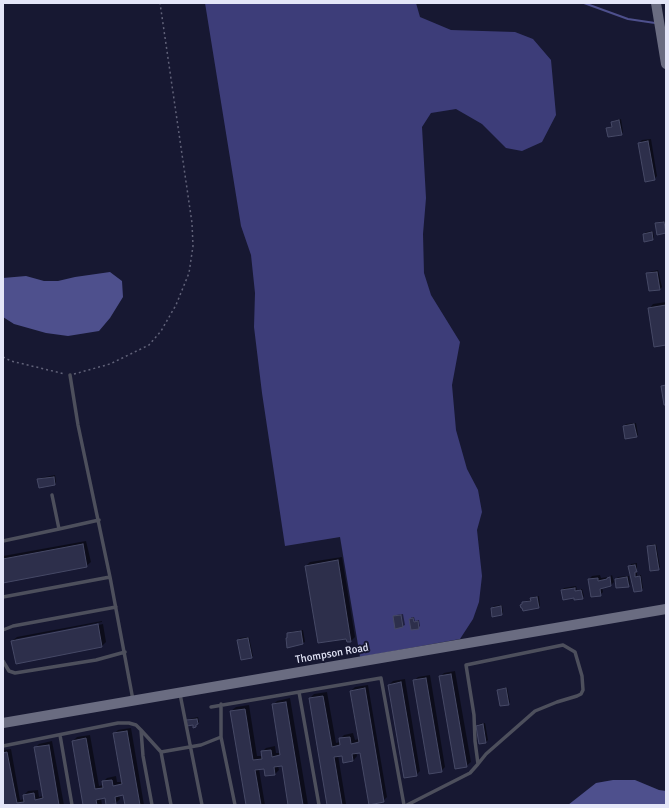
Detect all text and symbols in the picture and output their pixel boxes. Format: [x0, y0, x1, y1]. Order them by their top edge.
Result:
street label: Thompson Road [294, 641, 370, 667]

